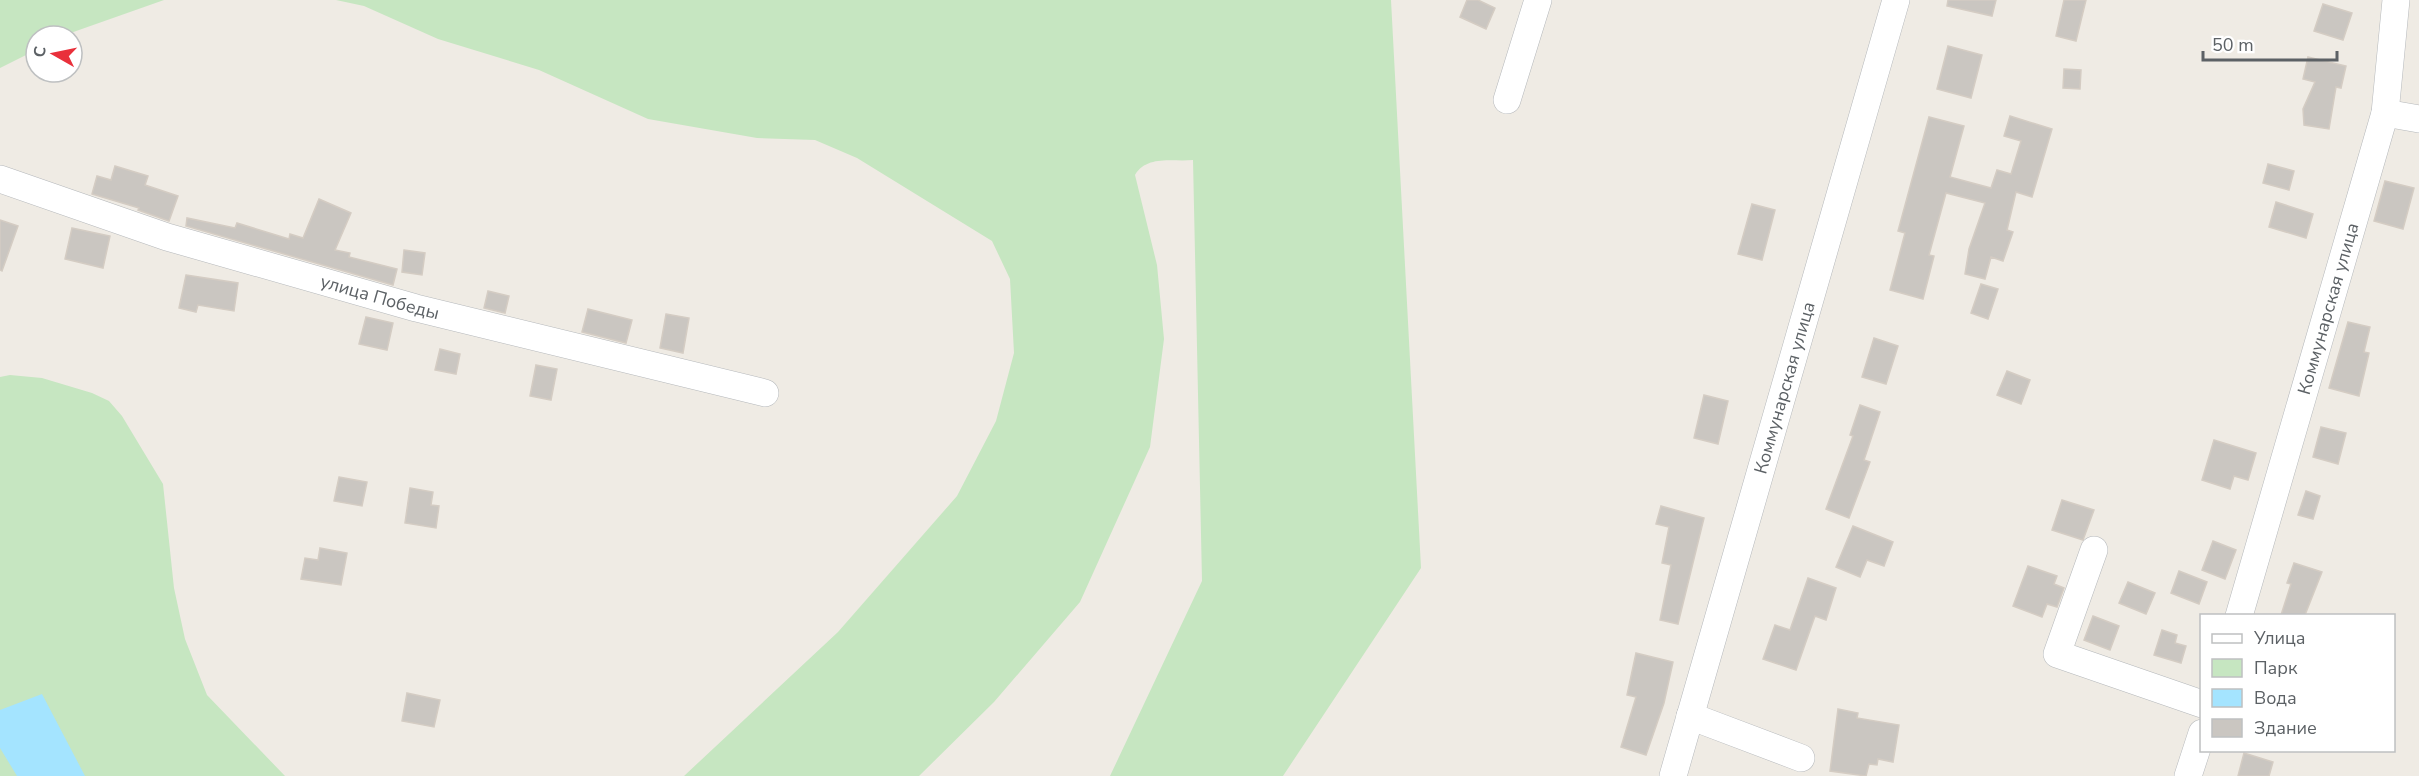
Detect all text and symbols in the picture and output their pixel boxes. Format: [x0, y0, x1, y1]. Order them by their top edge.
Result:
north arrow [24, 24, 84, 84]
scale bar [2203, 24, 2336, 62]
text: 50 m [2212, 33, 2254, 57]
text: С [28, 45, 52, 59]
street label: Коммунарская улица [2292, 220, 2365, 398]
street label: улица Победы [318, 269, 442, 325]
street label: Коммунарская улица [1748, 299, 1821, 477]
legend [2200, 614, 2395, 752]
text: Улица [2253, 626, 2305, 650]
text: Парк [2254, 656, 2298, 680]
text: Вода [2254, 686, 2297, 710]
text: Здание [2254, 716, 2317, 740]

